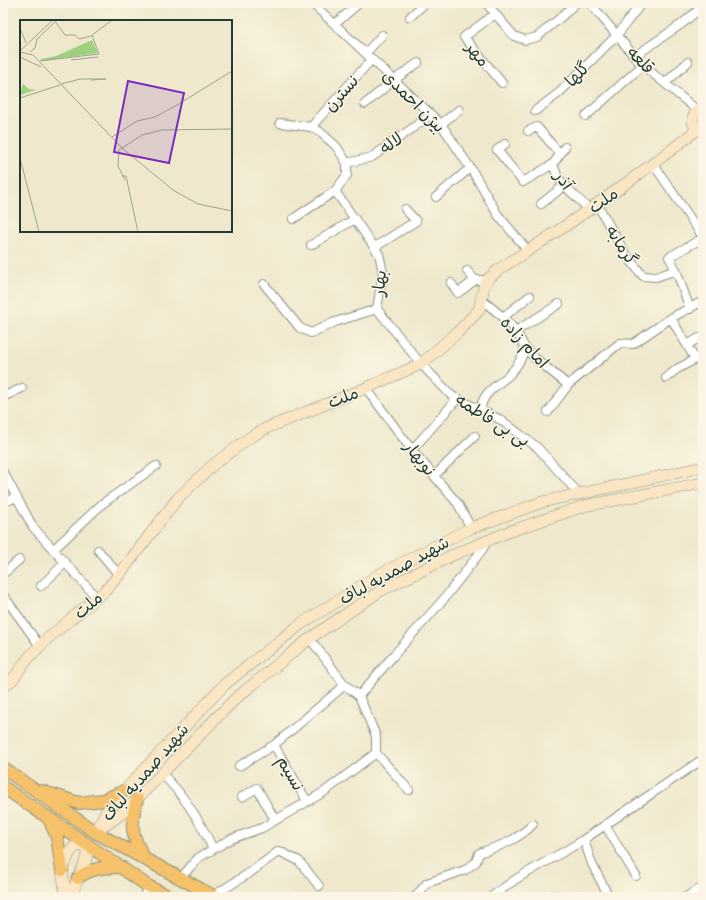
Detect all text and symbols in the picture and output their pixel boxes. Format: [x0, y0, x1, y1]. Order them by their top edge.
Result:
inset map [20, 20, 232, 232]
street label: مهر [460, 36, 494, 71]
street label: قلعه [622, 42, 659, 79]
street label: گلها [560, 57, 594, 91]
street label: بیژن احمدی [378, 65, 450, 137]
street label: نسترن [319, 71, 363, 116]
street label: لاله [375, 128, 407, 159]
street label: آذر [548, 165, 578, 195]
street label: ملت [584, 183, 622, 218]
street label: گرمابه [601, 222, 642, 269]
street label: بهار [368, 269, 391, 299]
street label: امام زاده [494, 312, 553, 374]
street label: ملت [325, 382, 362, 413]
street label: بی بی فاطمه [452, 389, 534, 452]
street label: نوبهار [398, 436, 440, 480]
street label: شهید صمدیه لباف [336, 532, 453, 609]
street label: ملت [70, 587, 107, 624]
street label: شهید صمدیه لباف [97, 719, 194, 825]
street label: نسیم [270, 752, 309, 796]

